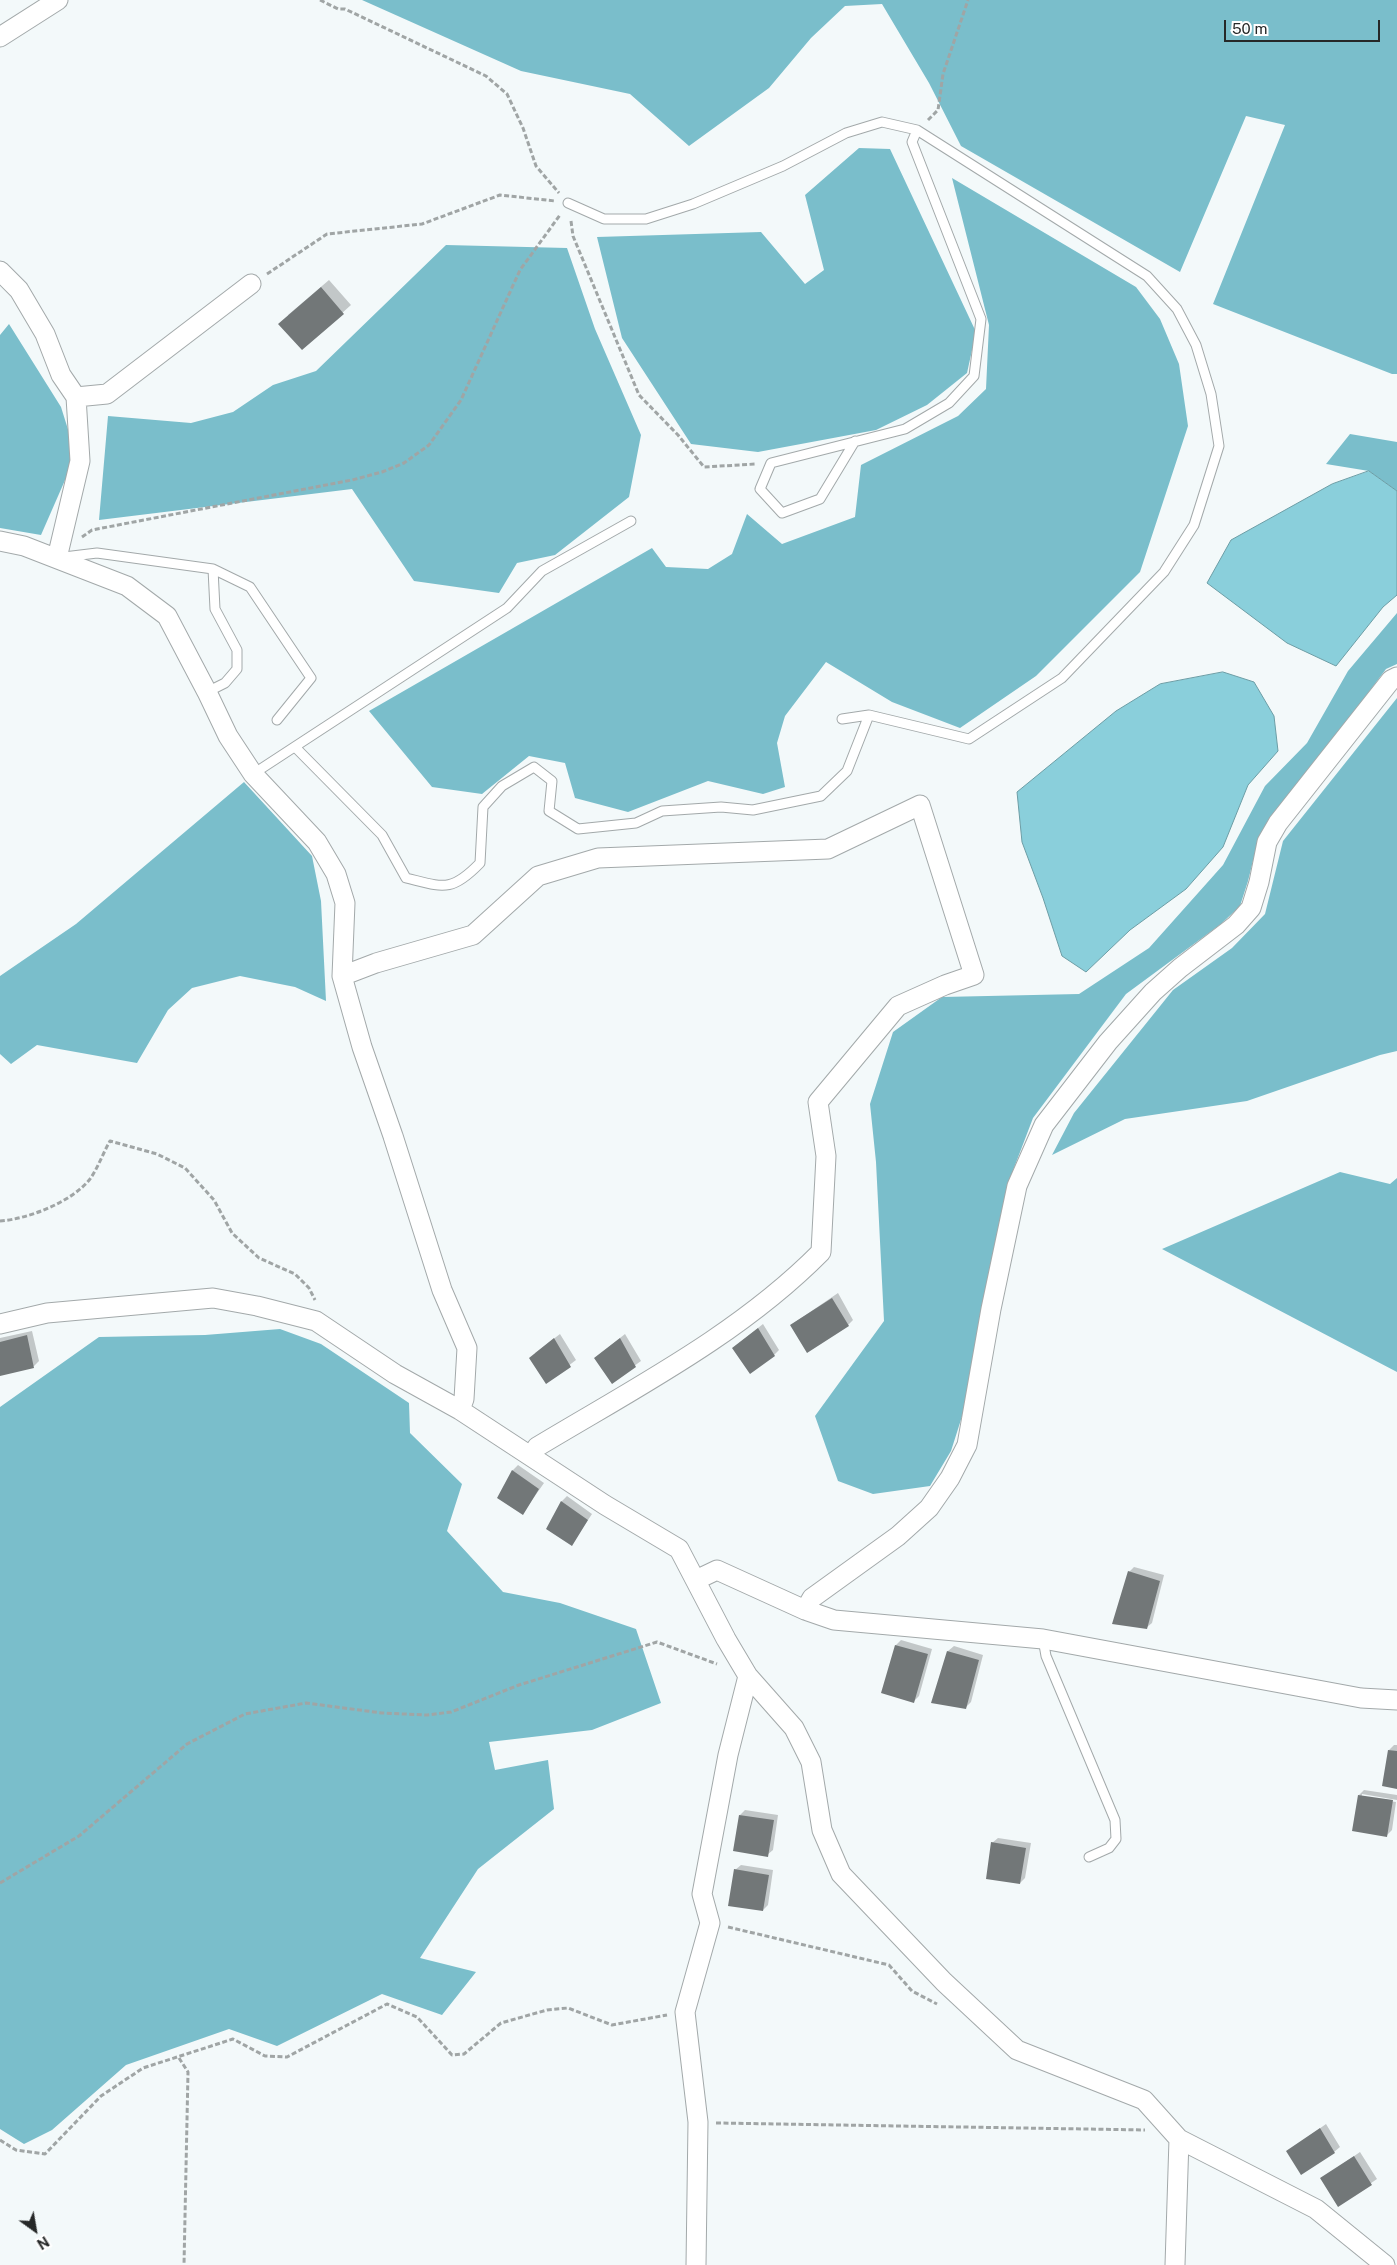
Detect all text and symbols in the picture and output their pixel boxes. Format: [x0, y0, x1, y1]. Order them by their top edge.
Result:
scale bar [1227, 10, 1383, 42]
text: 50 m [1232, 20, 1267, 37]
north arrow [10, 2205, 60, 2255]
text: N [34, 2233, 52, 2252]

